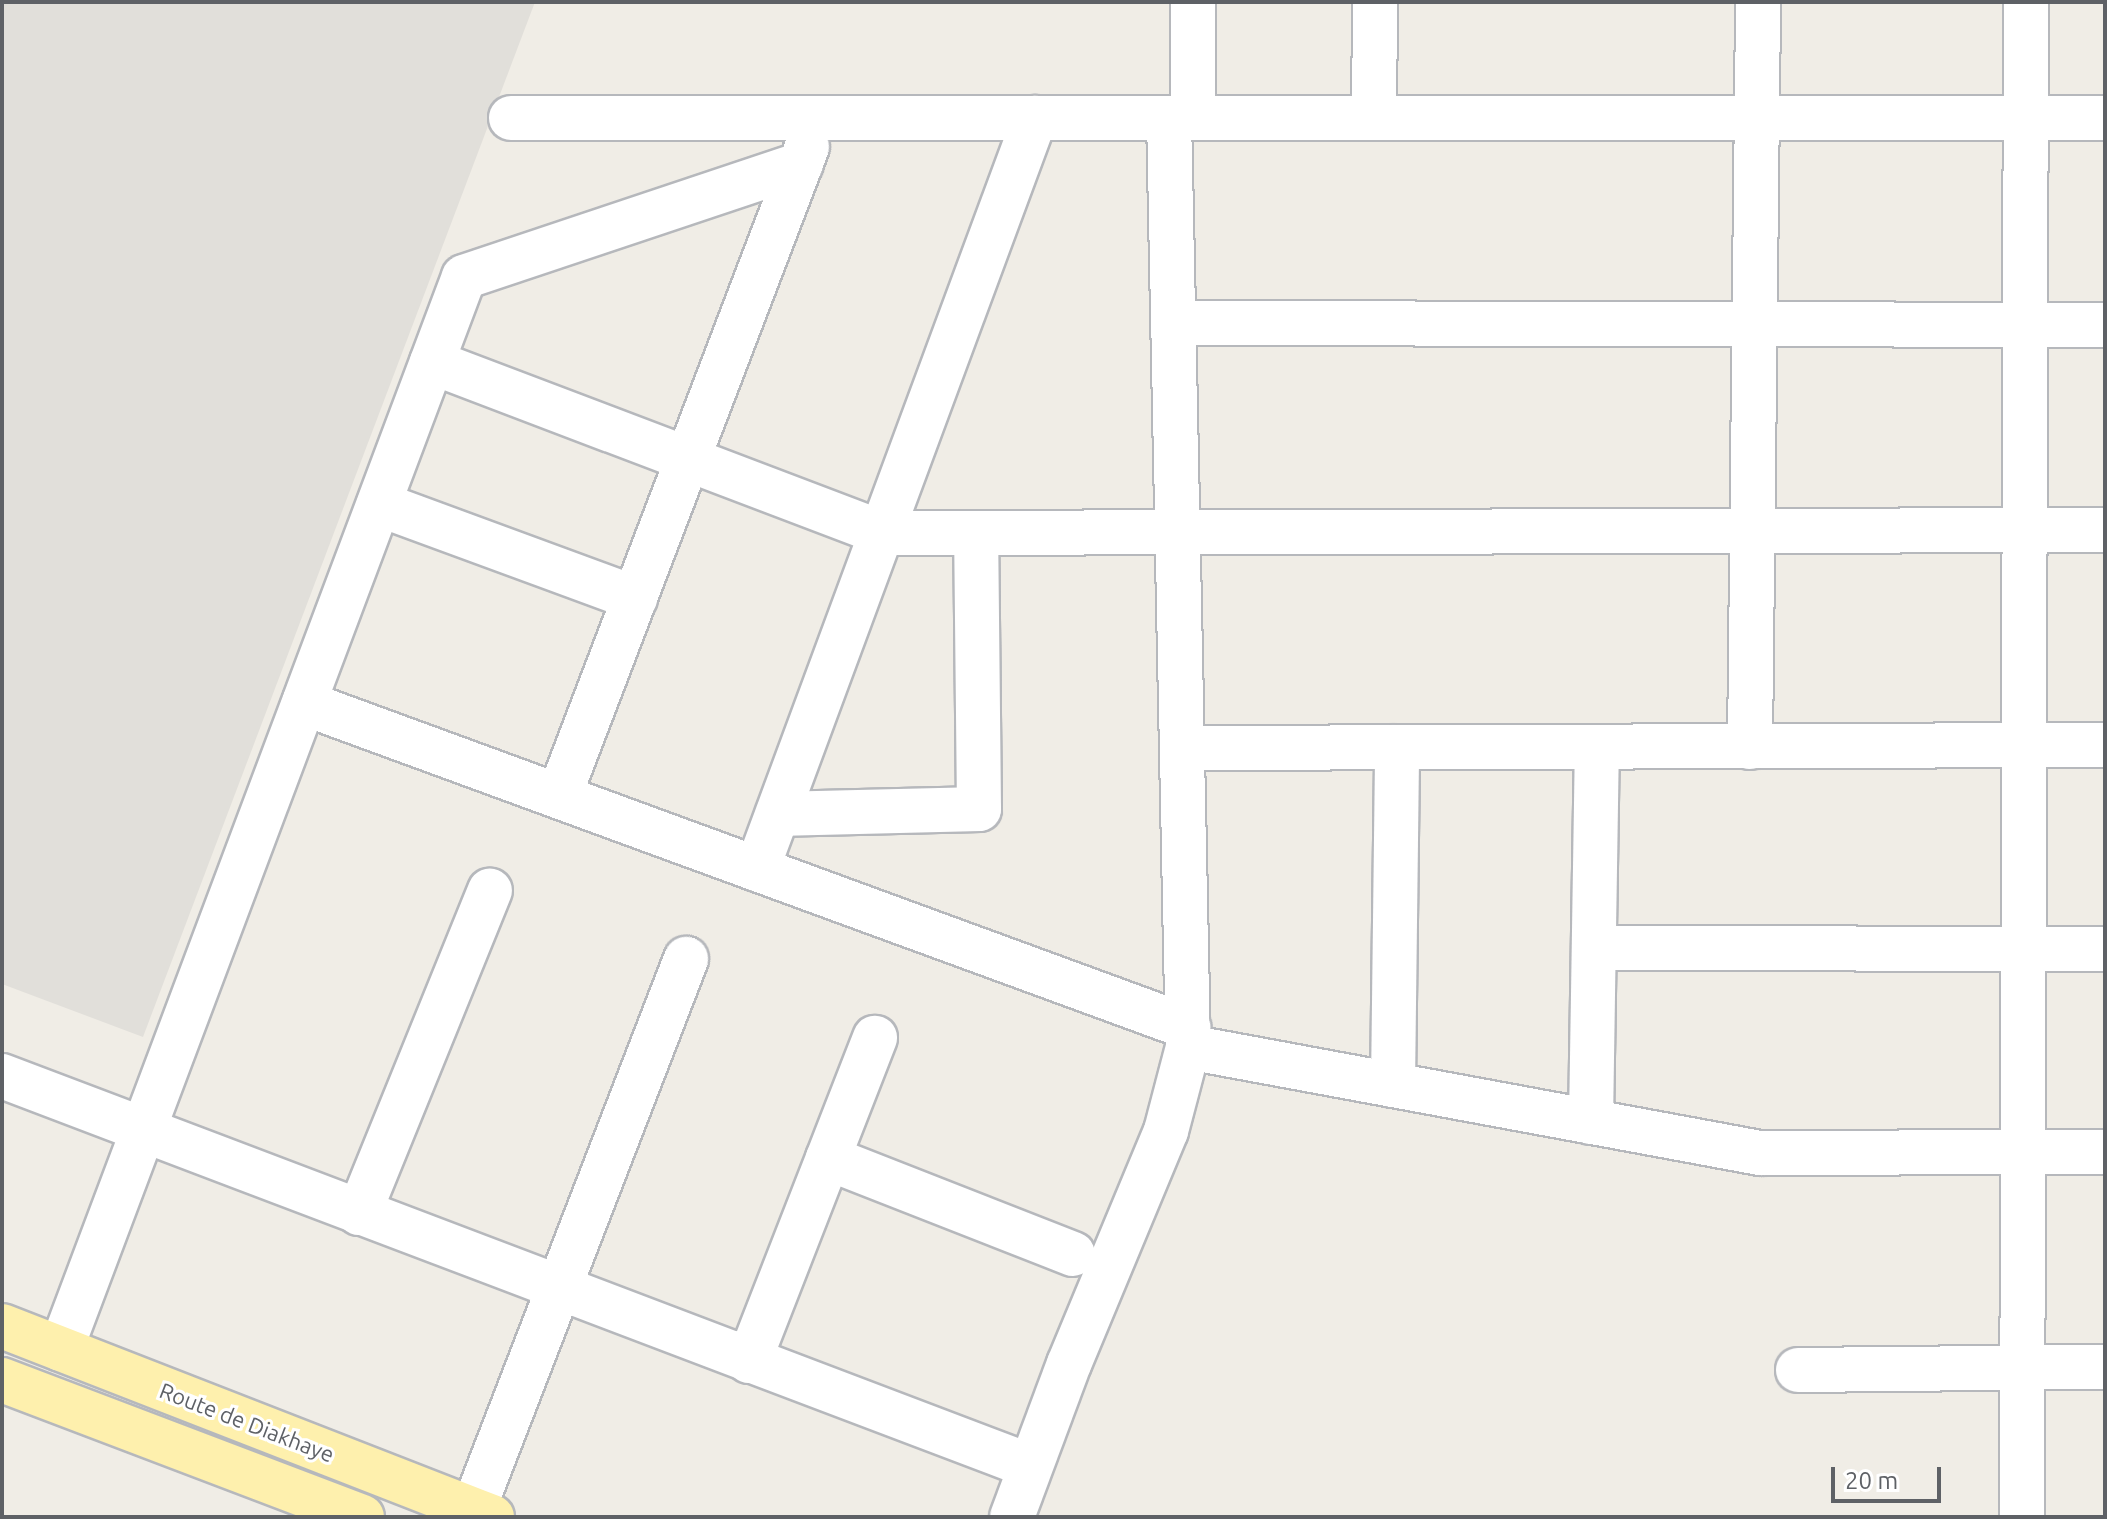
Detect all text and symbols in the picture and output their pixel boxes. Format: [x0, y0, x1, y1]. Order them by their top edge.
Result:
street label: Route de Diakhaye [156, 1377, 338, 1467]
scale bar [1835, 1451, 1945, 1501]
text: 20 m [1845, 1467, 1898, 1494]

